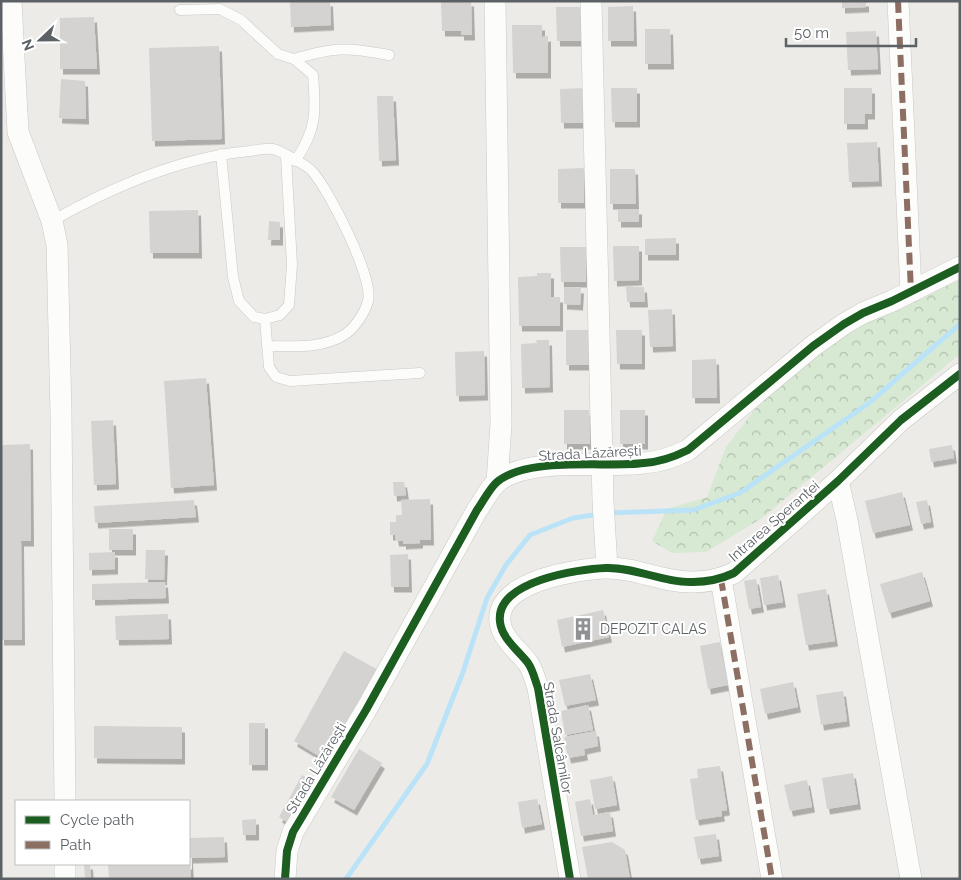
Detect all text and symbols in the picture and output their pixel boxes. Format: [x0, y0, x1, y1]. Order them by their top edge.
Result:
north arrow [15, 15, 65, 65]
scale bar [786, 15, 916, 47]
text: 50 m [794, 24, 829, 42]
text: N [19, 37, 37, 53]
street label: Strada Lăzărești [538, 442, 642, 464]
street label: Intrarea Speranței [725, 477, 823, 565]
building icon: DEPOZIT CALAS [570, 616, 596, 642]
place label: DEPOZIT CALAS [600, 621, 707, 637]
street label: Strada Salcâmilor [540, 681, 576, 795]
street label: Strada Lăzărești [283, 720, 349, 816]
legend [15, 800, 190, 865]
text: Cycle path [60, 811, 134, 829]
text: Path [60, 836, 91, 854]

